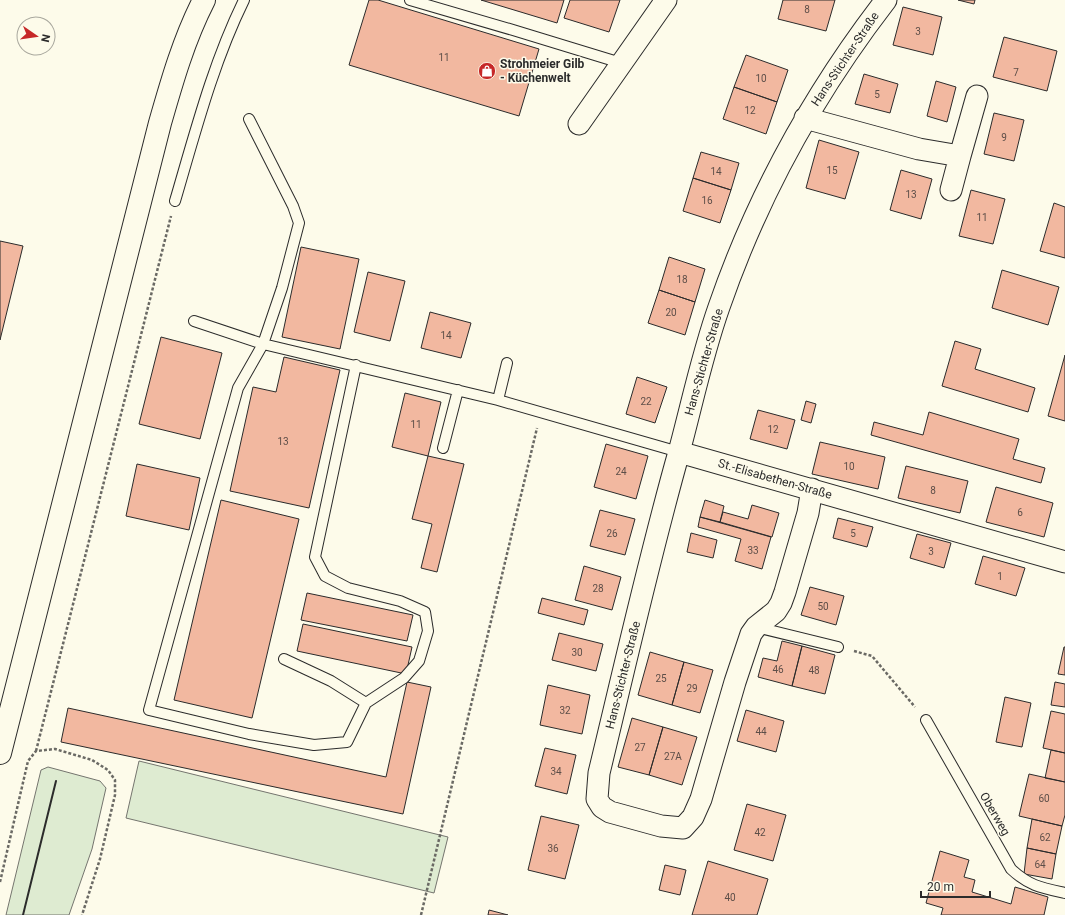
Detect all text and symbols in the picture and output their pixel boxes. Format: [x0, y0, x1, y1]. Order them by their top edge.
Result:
house number: 8 [804, 4, 810, 15]
street label: Hans-Stichter-Straße [808, 9, 882, 109]
north arrow [16, 16, 56, 56]
house number: 3 [915, 26, 921, 37]
text: N [38, 33, 52, 44]
house number: 11 [438, 52, 450, 63]
place label: Strohmeier Gilb - Küchenwelt [500, 57, 585, 85]
shop icon: Strohmeier Gilb - Küchenwelt [477, 61, 497, 81]
house number: 7 [1013, 67, 1019, 78]
house number: 10 [755, 73, 767, 84]
house number: 5 [874, 89, 880, 100]
house number: 12 [744, 105, 756, 116]
house number: 9 [1001, 132, 1007, 143]
house number: 15 [826, 165, 838, 176]
house number: 14 [710, 166, 722, 177]
house number: 13 [905, 189, 917, 200]
house number: 16 [701, 195, 713, 206]
house number: 11 [976, 212, 988, 223]
house number: 18 [676, 274, 688, 285]
house number: 20 [665, 307, 677, 318]
street label: Hans-Stichter-Straße [682, 307, 726, 417]
house number: 14 [440, 330, 452, 341]
house number: 22 [640, 396, 652, 407]
house number: 11 [410, 419, 422, 430]
house number: 12 [767, 424, 779, 435]
house number: 13 [277, 436, 289, 447]
street label: St.-Elisabethen-Straße [716, 456, 834, 502]
house number: 10 [843, 461, 855, 472]
house number: 24 [615, 466, 627, 477]
house number: 8 [930, 485, 936, 496]
house number: 6 [1017, 507, 1023, 518]
house number: 26 [606, 528, 618, 539]
house number: 5 [850, 528, 856, 539]
house number: 33 [747, 545, 759, 556]
house number: 3 [928, 546, 934, 557]
house number: 1 [997, 571, 1003, 582]
house number: 28 [592, 583, 604, 594]
house number: 50 [817, 601, 829, 612]
street label: Hans-Stichter-Straße [603, 620, 643, 730]
house number: 30 [571, 647, 583, 658]
house number: 46 [772, 664, 784, 675]
house number: 48 [808, 665, 820, 676]
house number: 25 [655, 673, 667, 684]
house number: 29 [686, 683, 698, 694]
house number: 32 [559, 705, 571, 716]
house number: 44 [755, 726, 767, 737]
house number: 27 [634, 742, 646, 753]
house number: 27A [664, 751, 682, 762]
house number: 34 [550, 766, 562, 777]
street label: Oberweg [977, 790, 1013, 838]
house number: 60 [1038, 793, 1050, 804]
house number: 42 [754, 827, 766, 838]
house number: 62 [1039, 832, 1051, 843]
house number: 36 [547, 843, 559, 854]
house number: 64 [1034, 859, 1046, 870]
scale bar [921, 873, 990, 899]
text: 20 m [927, 880, 954, 894]
house number: 40 [724, 892, 736, 903]

